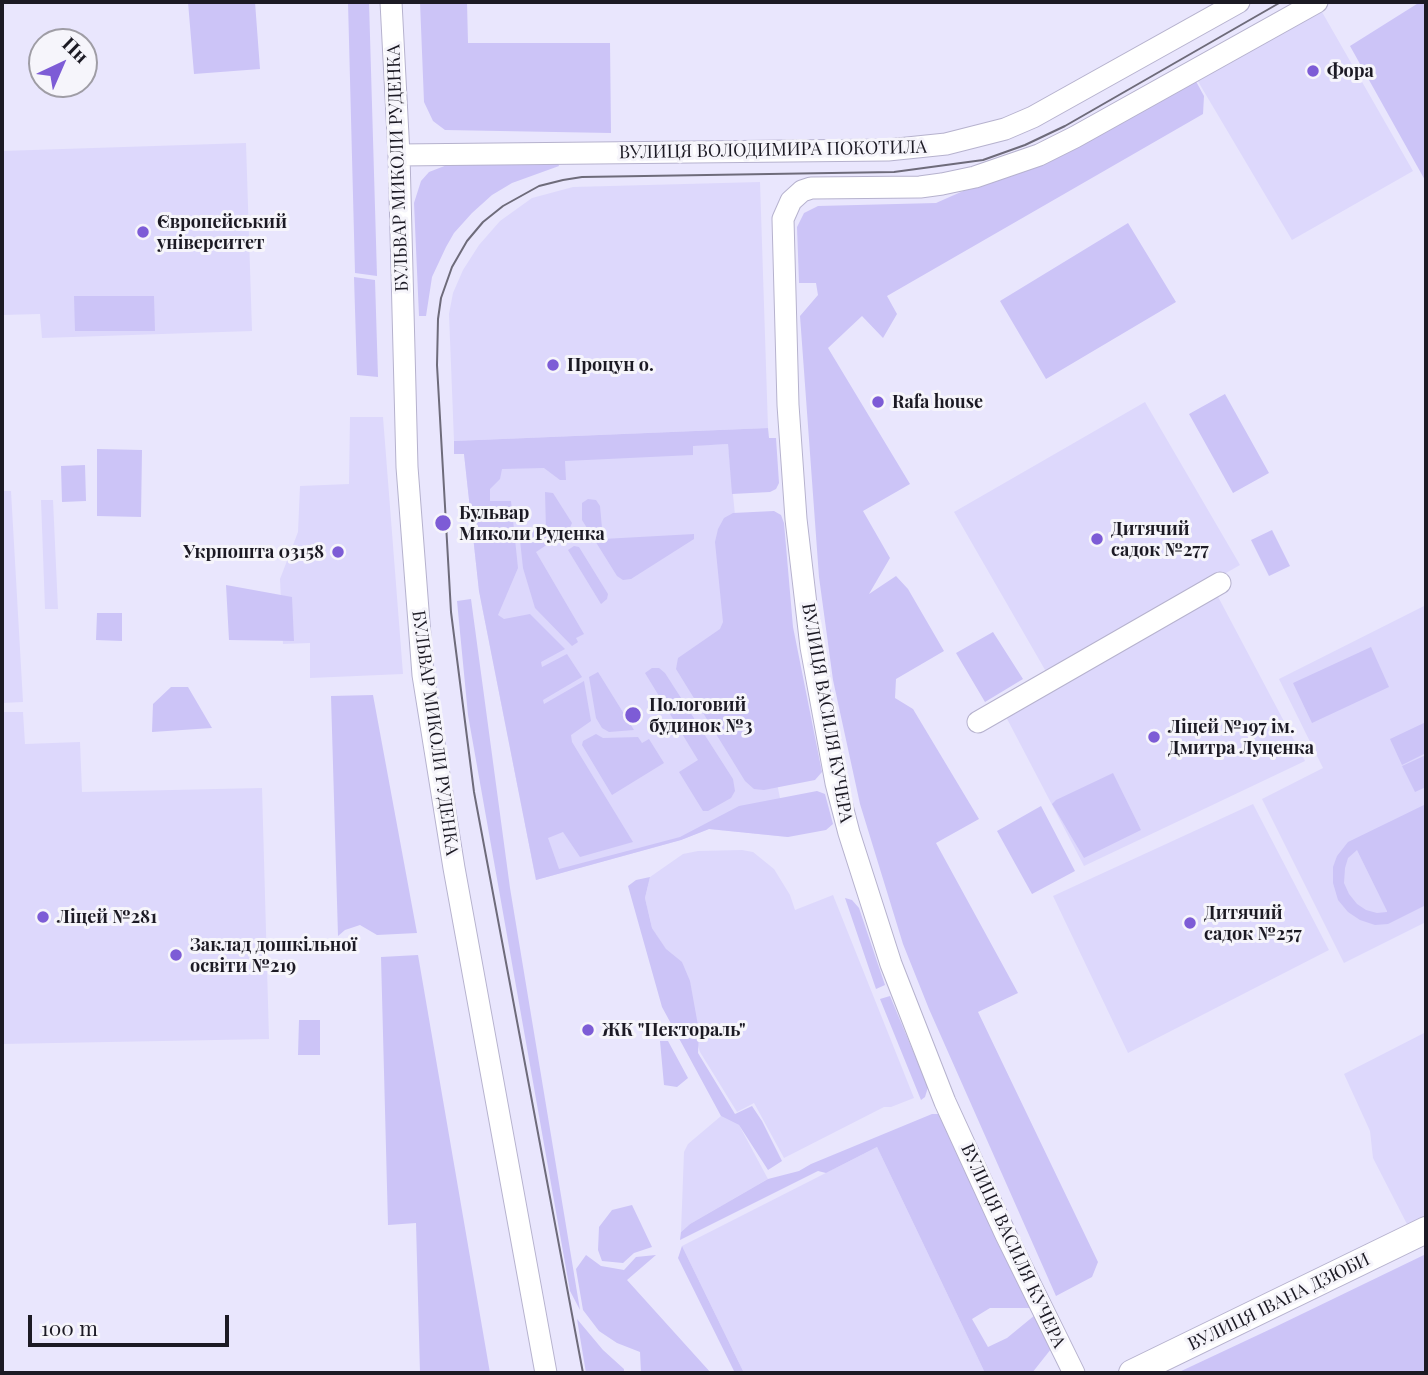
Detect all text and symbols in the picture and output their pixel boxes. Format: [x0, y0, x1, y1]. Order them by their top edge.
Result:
north arrow [28, 28, 98, 98]
text: Пн [57, 30, 95, 68]
street label: БУЛЬВАР МИКОЛИ РУДЕНКА [383, 44, 413, 292]
place label: Фора [1327, 60, 1374, 82]
marker: Фора [1305, 63, 1321, 79]
street label: ВУЛИЦЯ ВОЛОДИМИРА ПОКОТИЛА [619, 137, 927, 163]
place label: Європейський університет [157, 211, 287, 254]
marker: Європейський університет [135, 224, 151, 240]
place label: Процун о. [567, 354, 654, 376]
marker: Процун о. [545, 357, 561, 373]
place label: Rafa house [892, 391, 983, 413]
marker: Rafa house [870, 394, 886, 410]
place label: Бульвар Миколи Руденка [459, 502, 605, 544]
marker: Бульвар Миколи Руденка [433, 513, 453, 533]
place label: Дитячий садок №277 [1111, 518, 1209, 560]
marker: Дитячий садок №277 [1089, 531, 1105, 547]
place label: Укрпошта 03158 [183, 541, 324, 563]
marker: Укрпошта 03158 [330, 544, 346, 560]
street label: ВУЛИЦЯ ВАСИЛЯ КУЧЕРА [797, 601, 857, 825]
street label: БУЛЬВАР МИКОЛИ РУДЕНКА [407, 609, 463, 857]
place label: Пологовий будинок №3 [649, 694, 752, 736]
marker: Пологовий будинок №3 [623, 705, 643, 725]
place label: Ліцей №197 ім. Дмитра Луценка [1168, 716, 1314, 758]
marker: Ліцей №197 ім. Дмитра Луценка [1146, 729, 1162, 745]
place label: Дитячий садок №257 [1204, 902, 1302, 944]
place label: Ліцей №281 [57, 906, 157, 928]
marker: Ліцей №281 [35, 909, 51, 925]
marker: Дитячий садок №257 [1182, 915, 1198, 931]
place label: Заклад дошкільної освіти №219 [190, 934, 357, 976]
marker: Заклад дошкільної освіти №219 [168, 947, 184, 963]
place label: ЖК "Пектораль" [602, 1019, 746, 1041]
marker: ЖК "Пектораль" [580, 1022, 596, 1038]
street label: ВУЛИЦЯ ВАСИЛЯ КУЧЕРА [956, 1140, 1070, 1352]
street label: ВУЛИЦЯ ІВАНА ДЗЮБИ [1185, 1249, 1373, 1355]
scale bar [32, 1302, 233, 1346]
text: 100 m [41, 1313, 98, 1341]

